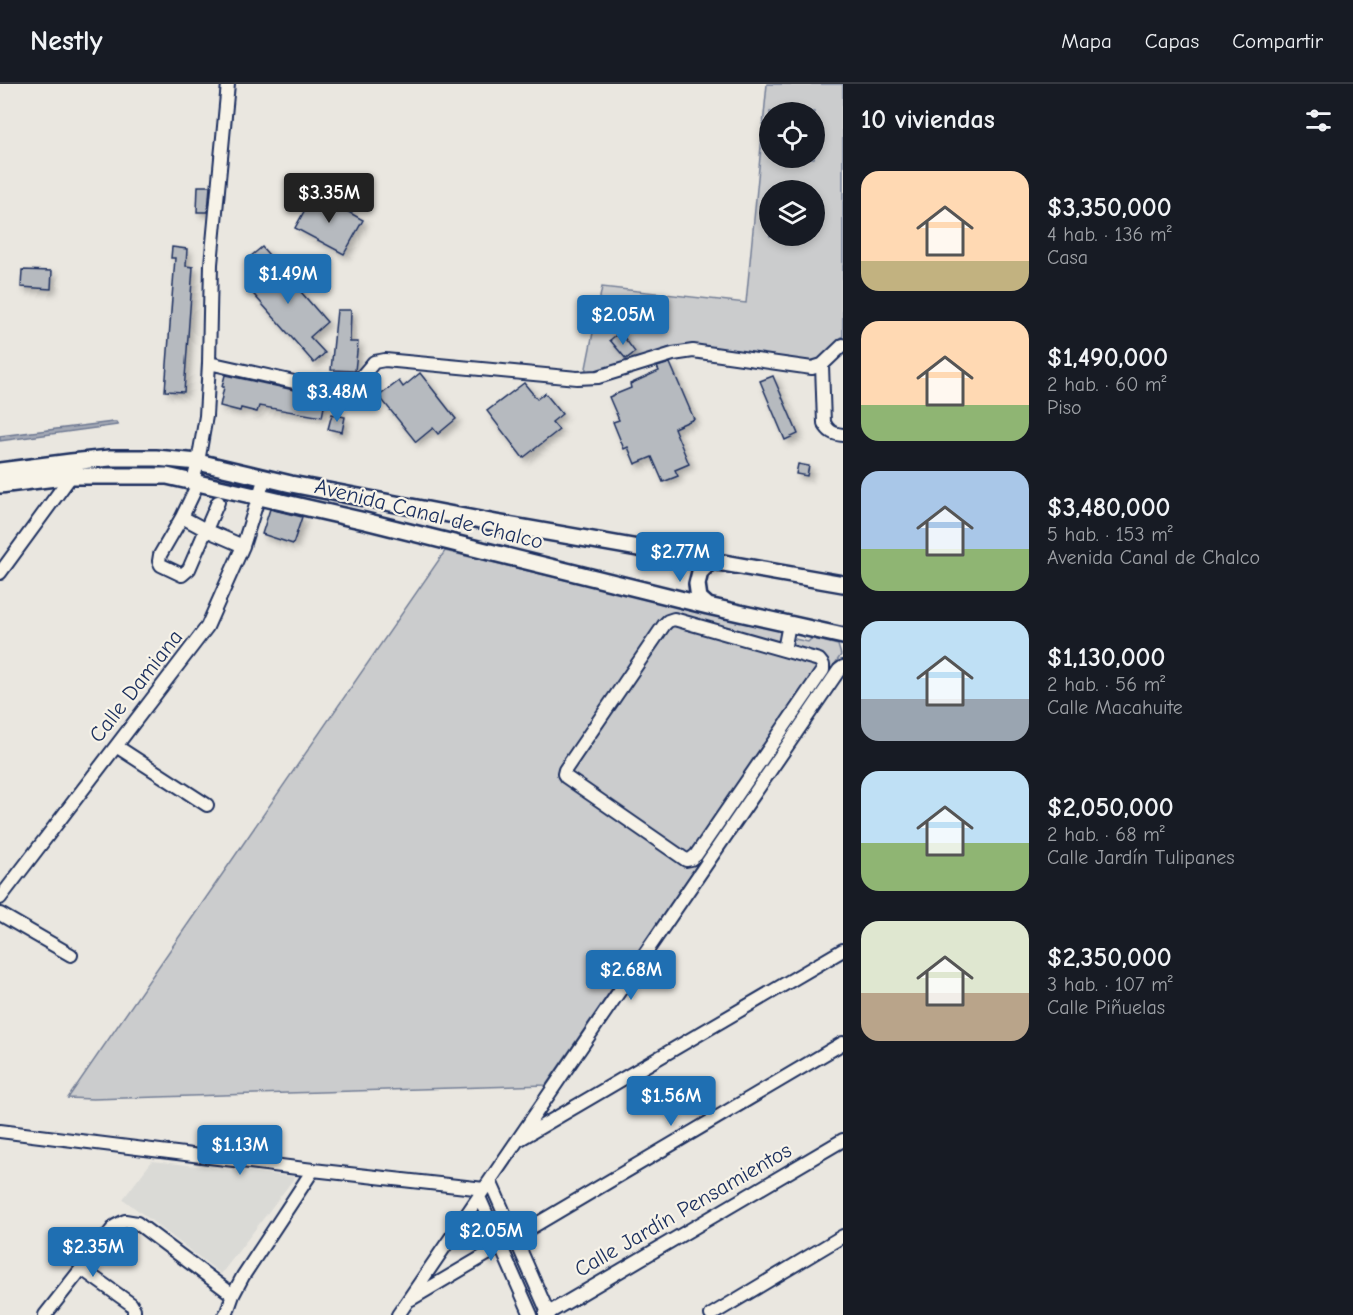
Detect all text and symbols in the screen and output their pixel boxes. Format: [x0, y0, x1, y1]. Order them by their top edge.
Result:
text: Nestly [30, 25, 103, 57]
text: Mapa [1061, 29, 1112, 53]
text: Capas [1145, 29, 1199, 53]
text: Compartir [1232, 29, 1323, 53]
map controls [759, 102, 825, 246]
button: locate [759, 102, 825, 168]
icon: filters [1302, 104, 1335, 137]
text: 10 viviendas [861, 105, 995, 135]
pin: $3.35M [280, 173, 378, 224]
button: layers [759, 180, 825, 246]
text: $3.35M [298, 181, 360, 204]
text: $3,350,000 [1047, 193, 1172, 223]
icon: home [909, 195, 981, 267]
text: 4 hab. · 136 m² [1047, 223, 1172, 246]
text: Casa [1047, 246, 1088, 269]
pin: $1.49M [239, 254, 337, 305]
text: $1.49M [258, 262, 318, 285]
pin: $2.05M [574, 295, 672, 346]
text: $2.05M [591, 303, 655, 326]
text: $1,490,000 [1047, 343, 1168, 373]
icon: home [909, 345, 981, 417]
pin: $3.48M [288, 372, 386, 423]
text: 2 hab. · 60 m² [1047, 373, 1167, 396]
text: $3.48M [306, 380, 368, 403]
text: Piso [1047, 396, 1082, 419]
street label: Avenida Canal de Chalco [312, 473, 546, 555]
text: $3,480,000 [1047, 493, 1170, 523]
icon: home [909, 495, 981, 567]
text: 5 hab. · 153 m² [1047, 523, 1173, 546]
pin: $2.77M [631, 532, 729, 583]
text: $2.77M [650, 540, 710, 563]
text: Avenida Canal de Chalco [1047, 546, 1260, 569]
street label: Calle Damiana [84, 624, 188, 748]
text: $1,130,000 [1047, 643, 1165, 673]
icon: home [909, 645, 981, 717]
text: 2 hab. · 56 m² [1047, 673, 1165, 696]
text: Calle Macahuite [1047, 696, 1183, 719]
text: $2,050,000 [1047, 793, 1174, 823]
icon: home [909, 795, 981, 867]
text: 2 hab. · 68 m² [1047, 823, 1165, 846]
text: Calle Jardín Tulipanes [1047, 846, 1235, 869]
text: $2,350,000 [1047, 943, 1172, 973]
icon: home [909, 945, 981, 1017]
pin: $2.68M [582, 950, 680, 1001]
text: $2.68M [600, 958, 662, 981]
text: 3 hab. · 107 m² [1047, 973, 1173, 996]
text: Calle Piñuelas [1047, 996, 1165, 1019]
pin: $1.56M [622, 1076, 720, 1127]
text: $1.56M [641, 1084, 701, 1107]
pin: $1.13M [191, 1125, 289, 1176]
text: $1.13M [211, 1133, 269, 1156]
street label: Calle Jardín Pensamientos [570, 1137, 796, 1283]
pin: $2.05M [442, 1211, 540, 1262]
text: $2.05M [459, 1219, 523, 1242]
pin: $2.35M [44, 1227, 142, 1278]
text: $2.35M [62, 1235, 124, 1258]

